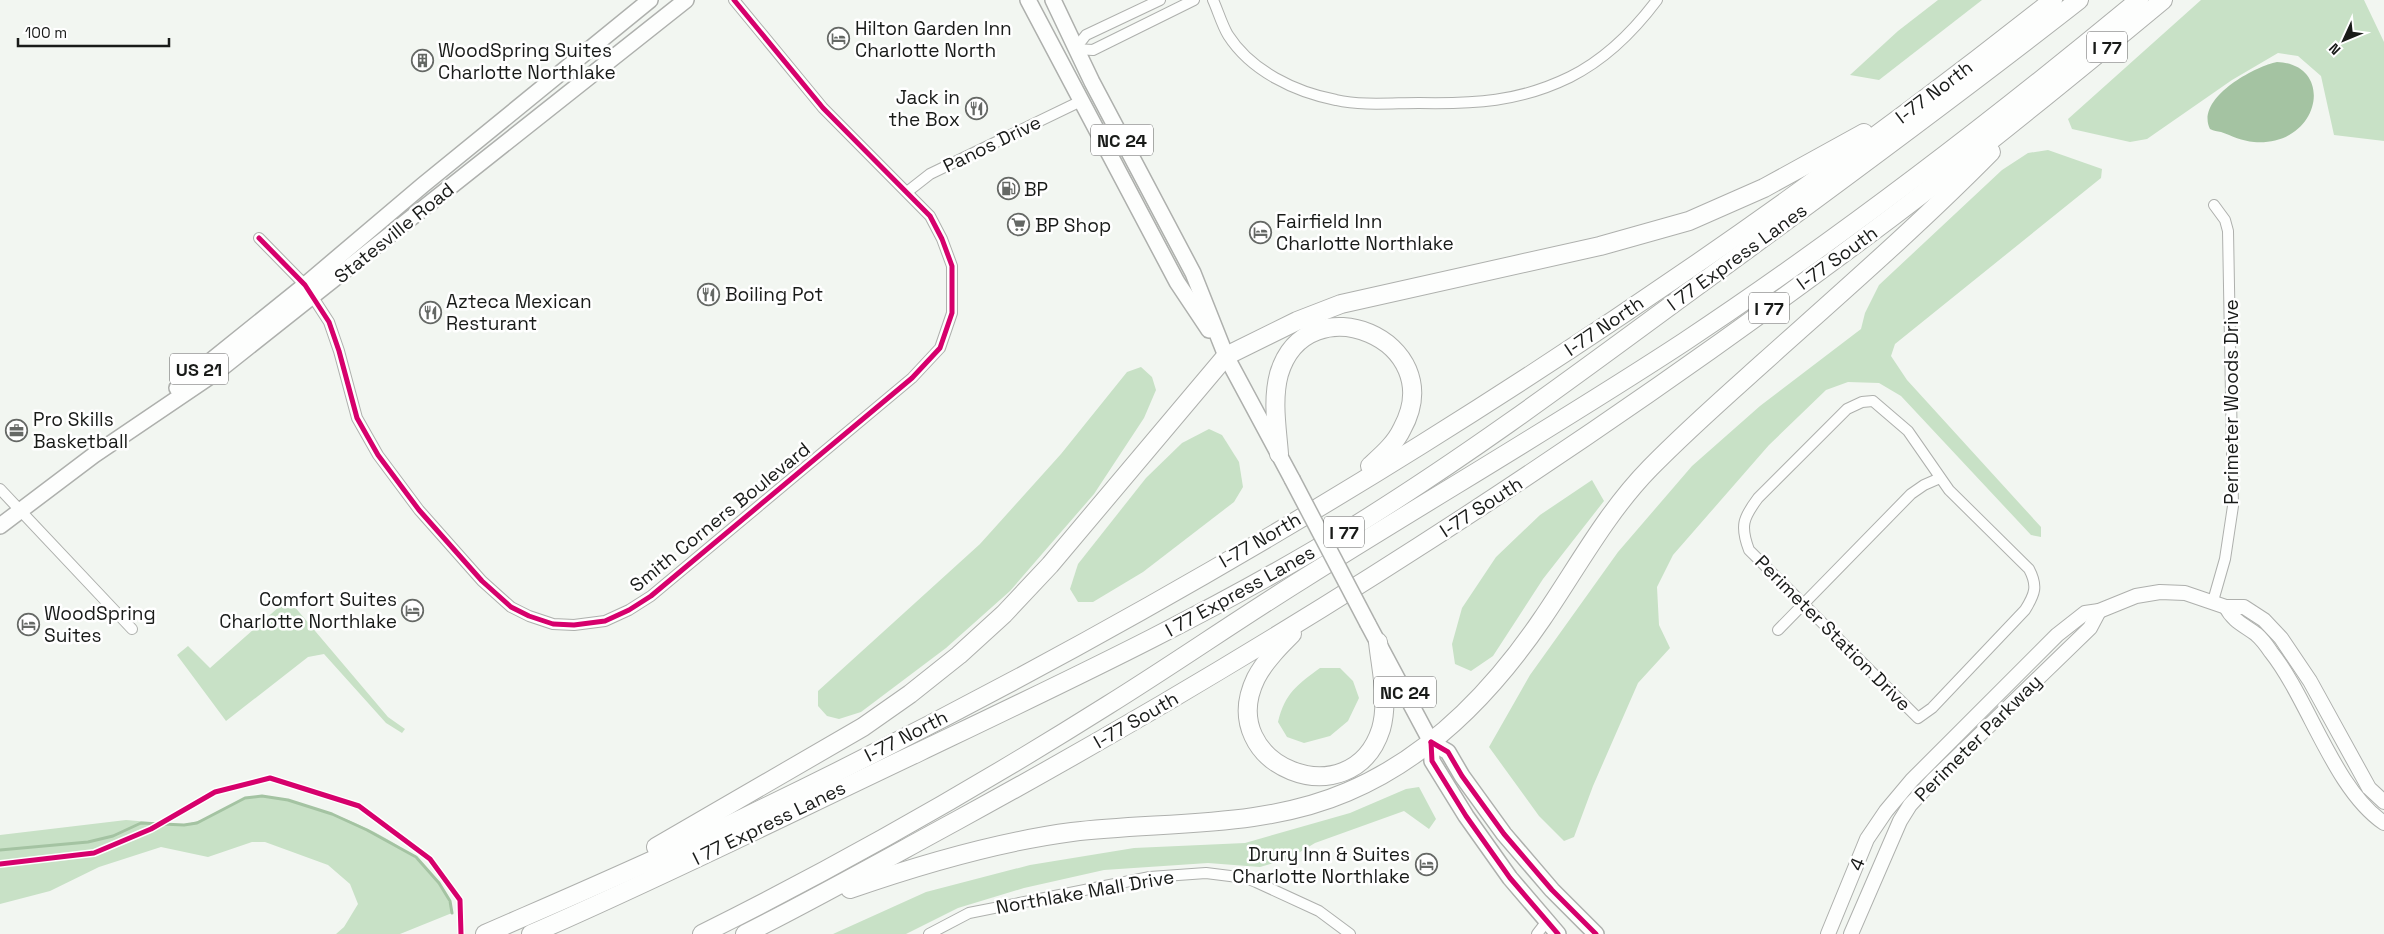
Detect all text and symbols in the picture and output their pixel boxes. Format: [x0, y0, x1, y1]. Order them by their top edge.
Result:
scale bar [18, 15, 169, 47]
north arrow [2319, 15, 2369, 65]
place label: Hilton Garden Inn Charlotte North [855, 16, 1012, 63]
text: 100 m [25, 23, 67, 42]
hotel icon: Hilton Garden Inn Charlotte North [827, 27, 851, 51]
road number: I 77 [2087, 32, 2127, 62]
place label: WoodSpring Suites Charlotte Northlake [438, 38, 616, 85]
text: N [2325, 39, 2344, 59]
building icon: WoodSpring Suites Charlotte Northlake [410, 49, 434, 73]
street label: I-77 North [1890, 55, 1978, 129]
place label: Jack in the Box [889, 85, 960, 132]
restaurant icon: Jack in the Box [964, 96, 988, 120]
street label: Panos Drive [939, 110, 1045, 178]
road number: NC 24 [1091, 124, 1153, 156]
street label: Statesville Road [329, 177, 459, 289]
fuel station icon: BP [996, 177, 1020, 201]
place label: BP [1024, 177, 1048, 202]
street label: I 77 Express Lanes [1663, 199, 1811, 315]
place label: Fairfield Inn Charlotte Northlake [1276, 209, 1454, 256]
supermarket icon: BP Shop [1007, 213, 1031, 237]
place label: BP Shop [1035, 213, 1111, 238]
hotel icon: Fairfield Inn Charlotte Northlake [1248, 220, 1272, 244]
street label: I-77 South [1792, 220, 1882, 296]
restaurant icon: Boiling Pot [697, 282, 721, 306]
place label: Boiling Pot [725, 282, 823, 307]
place label: Azteca Mexican Resturant [446, 289, 592, 336]
street label: I-77 North [1560, 290, 1648, 362]
road number: I 77 [1749, 292, 1789, 324]
street label: Perimeter Woods Drive [2219, 299, 2244, 505]
restaurant icon: Azteca Mexican Resturant [418, 300, 442, 324]
road number: US 21 [170, 354, 228, 384]
place label: Pro Skills Basketball [33, 407, 128, 454]
office icon: Pro Skills Basketball [5, 418, 29, 442]
street label: Smith Corners Boulevard [625, 436, 815, 598]
street label: I-77 South [1435, 471, 1527, 543]
street label: I-77 North [1215, 507, 1305, 573]
road number: I 77 [1324, 516, 1364, 548]
street label: I 77 Express Lanes [1161, 540, 1319, 642]
street label: Perimeter Station Drive [1750, 550, 1916, 716]
place label: Comfort Suites Charlotte Northlake [219, 587, 397, 634]
hotel icon: Comfort Suites Charlotte Northlake [401, 598, 425, 622]
place label: WoodSpring Suites [44, 601, 156, 648]
hotel icon: WoodSpring Suites [16, 612, 40, 636]
street label: Perimeter Parkway [1909, 669, 2047, 807]
road number: NC 24 [1374, 676, 1436, 708]
street label: I-77 South [1089, 686, 1183, 754]
street label: I-77 North [860, 704, 952, 768]
street label: I 77 Express Lanes [688, 775, 850, 871]
place label: Drury Inn & Suites Charlotte Northlake [1232, 842, 1410, 889]
hotel icon: Drury Inn & Suites Charlotte Northlake [1414, 853, 1438, 877]
street label: 4 [1843, 854, 1871, 874]
street label: Northlake Mall Drive [994, 864, 1176, 920]

